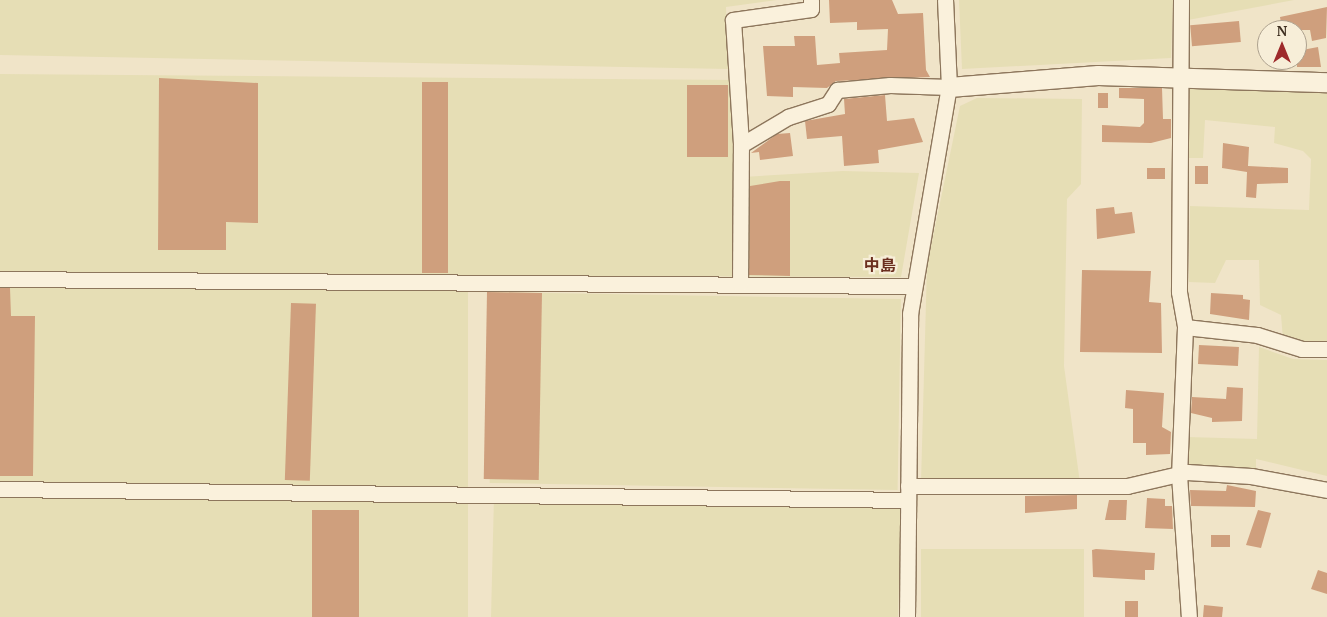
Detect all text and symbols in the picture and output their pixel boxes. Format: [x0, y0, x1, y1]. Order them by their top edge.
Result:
north arrow [1257, 20, 1307, 70]
text: N [1277, 21, 1287, 40]
district label: 中島 [864, 255, 896, 275]

